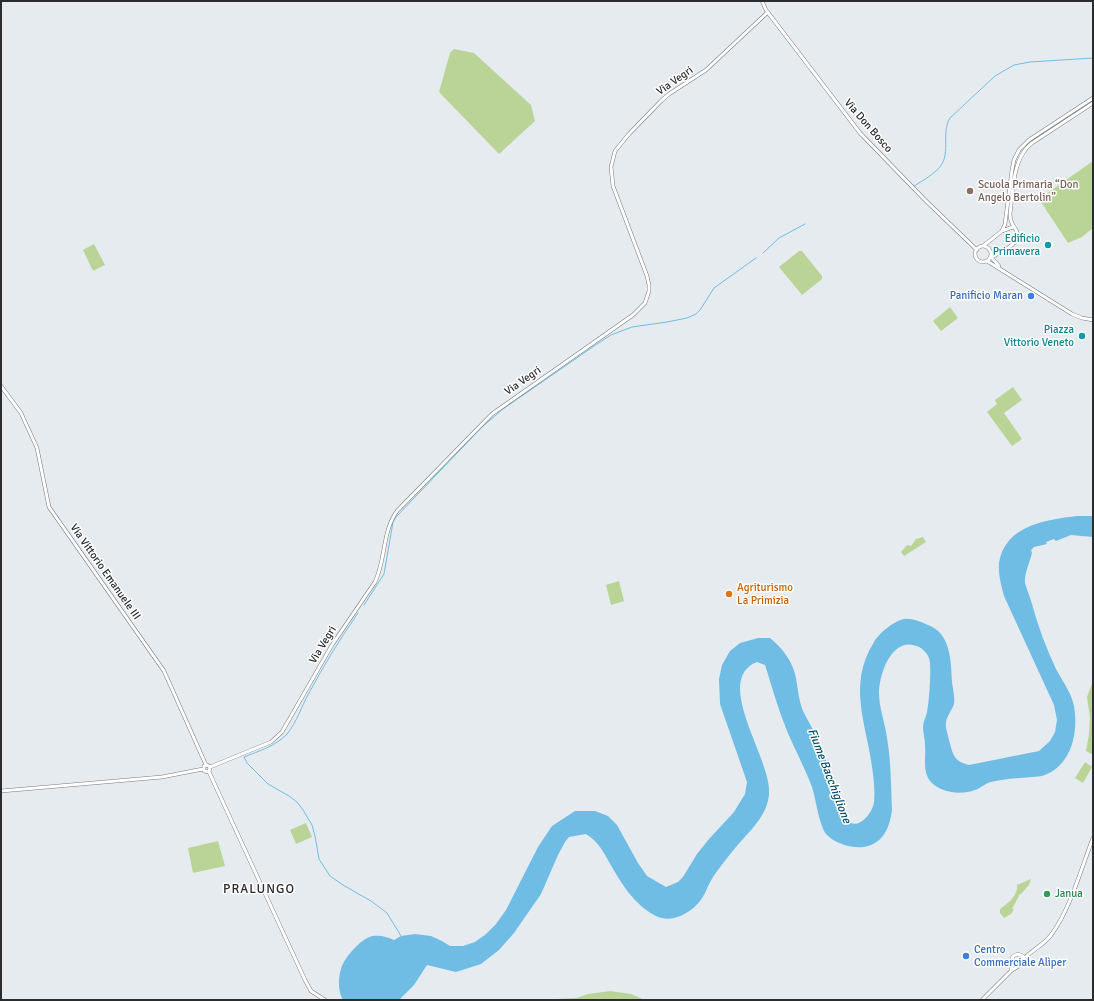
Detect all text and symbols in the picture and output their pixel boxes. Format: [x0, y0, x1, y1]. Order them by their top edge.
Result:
street label: Via Vegri [654, 64, 696, 98]
street label: Via Don Bosco [841, 97, 895, 155]
place label: Scuola Primaria “Don Angelo Bertolin” [978, 178, 1079, 204]
marker: Scuola Primaria “Don Angelo Bertolin” [965, 186, 975, 196]
place label: Edificio Primavera [993, 232, 1040, 258]
marker: Edificio Primavera [1043, 240, 1053, 250]
place label: Panificio Maran [950, 289, 1023, 303]
marker: Panificio Maran [1026, 291, 1036, 301]
place label: Piazza Vittorio Veneto [1004, 323, 1074, 349]
marker: Piazza Vittorio Veneto [1077, 331, 1087, 341]
street label: Via Vegri [502, 364, 544, 398]
street label: Via Vittorio Emanuele III [67, 522, 143, 622]
place label: Agriturismo La Primizia [737, 581, 793, 607]
marker: Agriturismo La Primizia [724, 589, 734, 599]
street label: Via Vegri [307, 624, 339, 666]
water label: Fiume Bacchiglione [804, 727, 854, 825]
district label: PRALUNGO [223, 882, 295, 898]
place label: Janua [1055, 887, 1083, 901]
marker: Janua [1042, 889, 1052, 899]
place label: Centro Commerciale Alìper [974, 943, 1066, 969]
marker: Centro Commerciale Alìper [961, 951, 971, 961]

